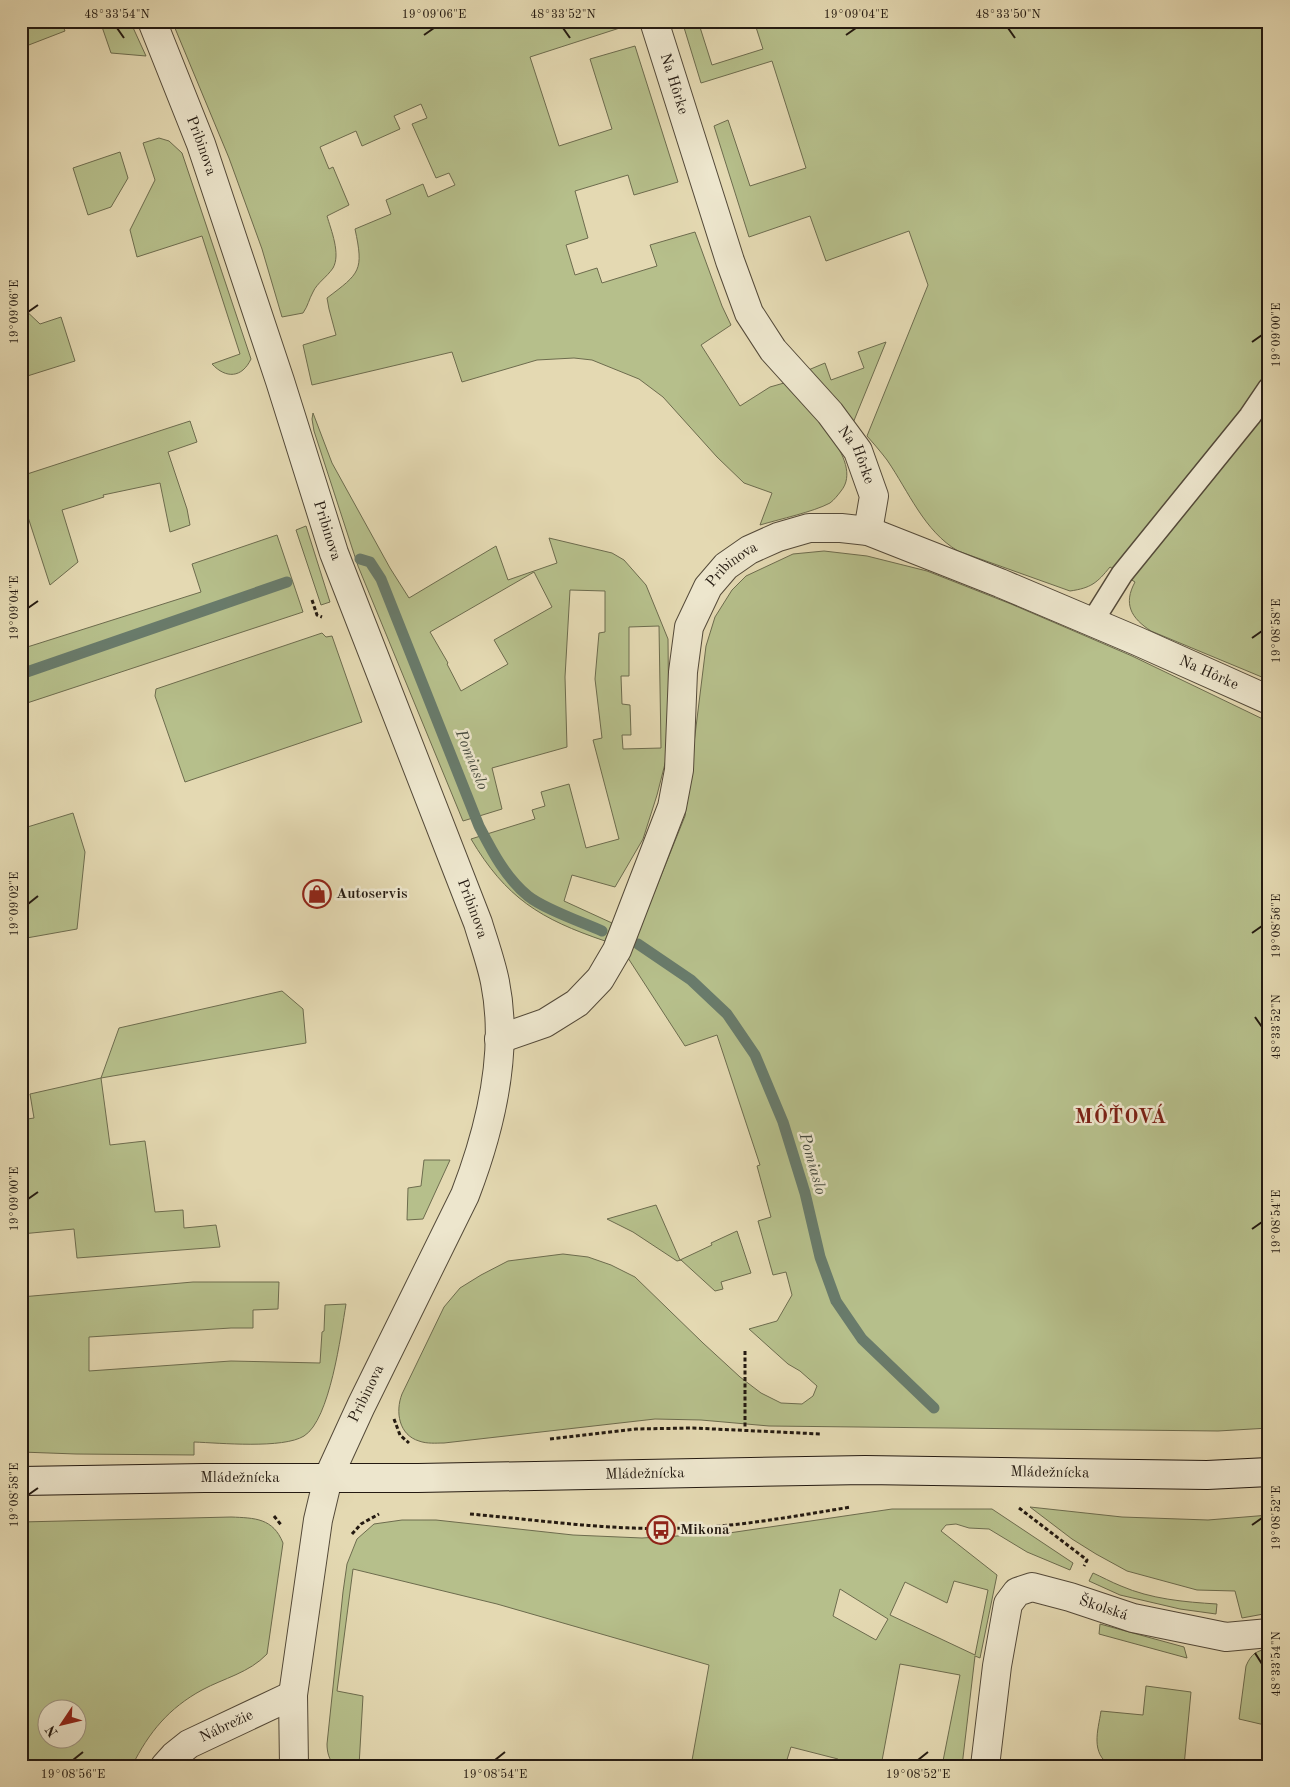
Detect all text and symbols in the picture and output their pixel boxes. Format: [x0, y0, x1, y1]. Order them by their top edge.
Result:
text: 48°33'54"N [84, 8, 150, 21]
text: 48°33'52"N [530, 8, 596, 21]
text: 48°33'50"N [975, 8, 1041, 21]
text: 19°09'06"E [402, 9, 466, 21]
text: 19°09'04"E [824, 9, 888, 21]
street label: Na Hôrke [657, 51, 691, 116]
street label: Pribinova [183, 114, 219, 178]
text: 19°09'06"E [9, 280, 21, 344]
text: 19°09'00"E [1271, 303, 1283, 367]
street label: Na Hôrke [835, 423, 877, 486]
street label: Pribinova [311, 499, 344, 563]
street label: Pribinova [704, 539, 760, 590]
text: 19°09'04"E [9, 576, 21, 640]
text: 19°08'58"E [1270, 599, 1283, 663]
street label: Na Hôrke [1177, 653, 1241, 693]
water label: Pomiaslo [451, 727, 490, 792]
text: 19°09'02"E [9, 872, 21, 936]
street label: Pribinova [454, 877, 490, 941]
shop icon: Autoservis [302, 879, 332, 909]
place label: Autoservis [336, 887, 407, 902]
text: 19°08'56"E [1270, 894, 1283, 958]
text: 48°33'52"N [1270, 994, 1283, 1060]
district label: MÔŤOVÁ [1075, 1103, 1167, 1128]
water label: Pomiaslo [795, 1130, 828, 1197]
text: 19°09'00"E [9, 1167, 21, 1231]
text: 19°08'54"E [1270, 1190, 1283, 1254]
street label: Pribinova [347, 1362, 388, 1425]
text: 19°08'58"E [8, 1463, 21, 1527]
street label: Mládežnícka [1010, 1465, 1090, 1481]
street label: Mládežnícka [605, 1466, 685, 1482]
street label: Mládežnícka [200, 1471, 280, 1486]
text: 19°08'52"E [1270, 1486, 1283, 1550]
bus stop icon: Mikona [646, 1515, 676, 1545]
place label: Mikona [680, 1523, 730, 1538]
street label: Školská [1077, 1590, 1130, 1623]
text: 48°33'54"N [1270, 1631, 1283, 1697]
north arrow [38, 1700, 88, 1750]
street label: Nábrežie [197, 1707, 256, 1745]
text: N [43, 1722, 61, 1739]
text: 19°08'56"E [41, 1768, 105, 1781]
text: 19°08'54"E [463, 1768, 527, 1781]
text: 19°08'52"E [886, 1768, 950, 1781]

